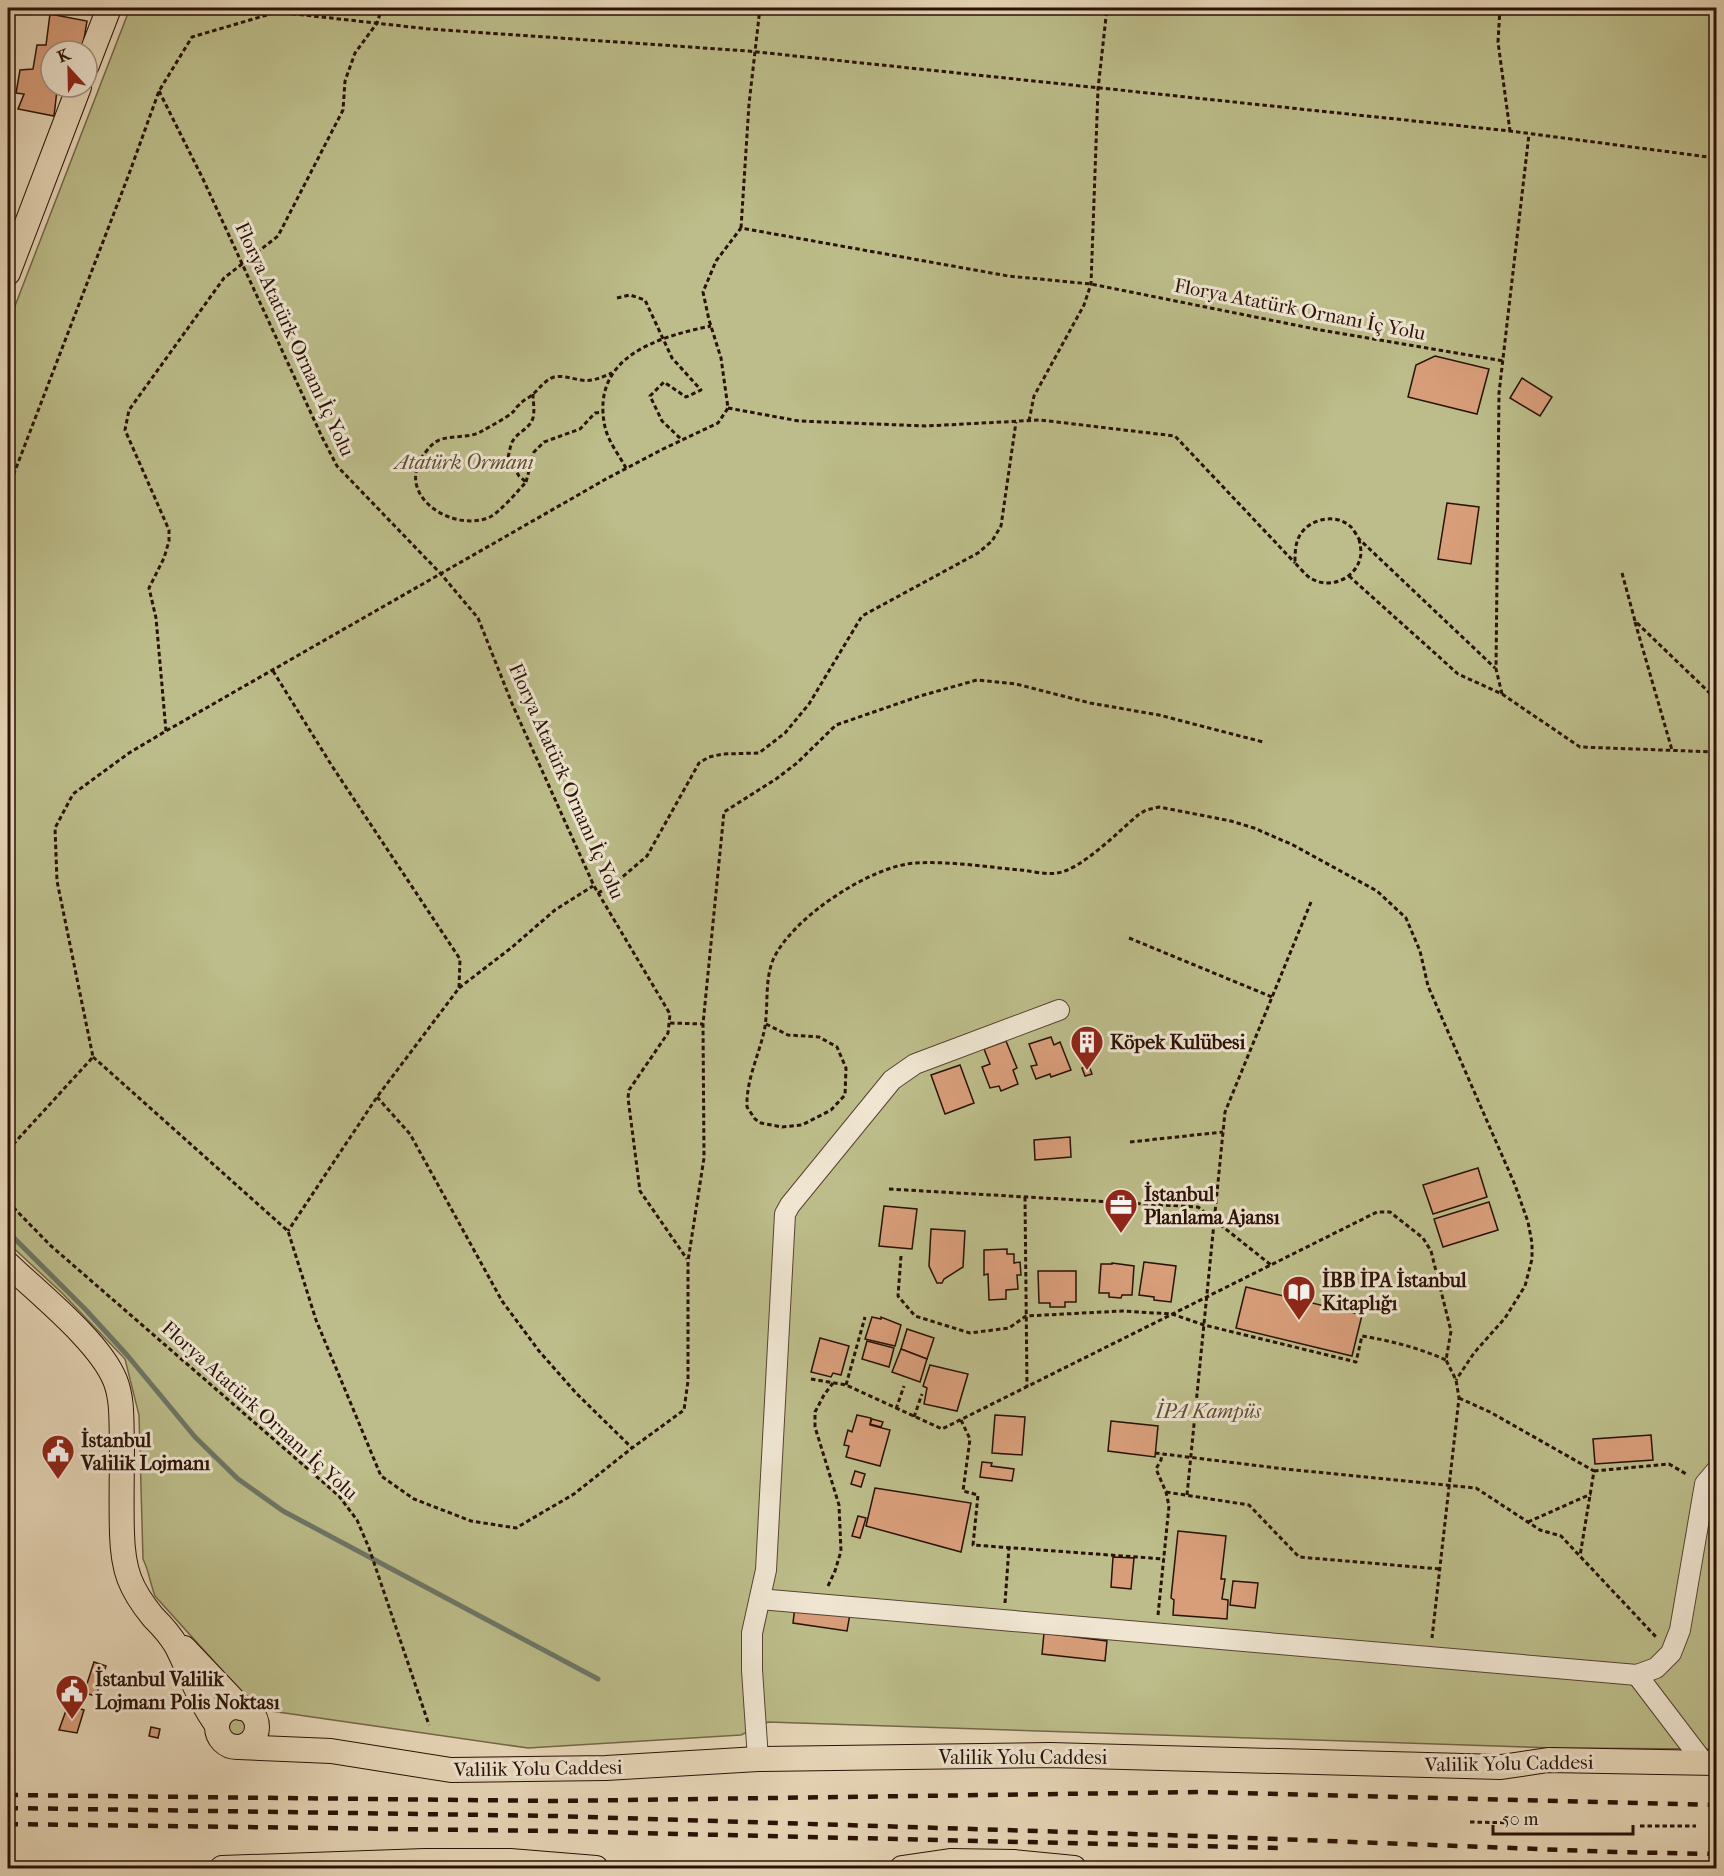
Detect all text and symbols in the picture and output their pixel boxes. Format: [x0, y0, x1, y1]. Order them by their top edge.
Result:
north arrow [39, 39, 99, 99]
text: K [55, 44, 74, 67]
street label: Florya Atatürk Ornanı İç Yolu [230, 218, 360, 461]
street label: Florya Atatürk Ornanı İç Yolu [1172, 273, 1428, 345]
park label: Atatürk Ormanı [392, 451, 534, 474]
street label: Florya Atatürk Ornanı İç Yolu [504, 659, 630, 903]
building icon: Köpek Kulübesi [1069, 1024, 1105, 1071]
place label: Köpek Kulübesi [1110, 1031, 1246, 1054]
place label: İstanbul Planlama Ajansı [1144, 1181, 1281, 1229]
office icon: İstanbul Planlama Ajansı [1103, 1187, 1139, 1234]
place label: İBB İPA İstanbul Kitaplığı [1322, 1267, 1467, 1315]
library icon: İBB İPA İstanbul Kitaplığı [1281, 1274, 1317, 1321]
street label: Florya Atatürk Ornanı İç Yolu [157, 1316, 364, 1505]
park label: İPA Kampüs [1154, 1398, 1262, 1423]
place label: İstanbul Valilik Lojmanı [80, 1427, 211, 1475]
public building icon: İstanbul Valilik Lojmanı [40, 1433, 76, 1480]
place label: İstanbul Valilik Lojmanı Polis Noktası [95, 1666, 281, 1714]
public building icon: İstanbul Valilik Lojmanı Polis Noktası [54, 1673, 90, 1720]
street label: Valilik Yolu Caddesi [938, 1746, 1108, 1769]
street label: Valilik Yolu Caddesi [1423, 1751, 1594, 1776]
street label: Valilik Yolu Caddesi [452, 1756, 623, 1781]
scale bar [1493, 1798, 1632, 1836]
text: 50 m [1502, 1809, 1539, 1830]

